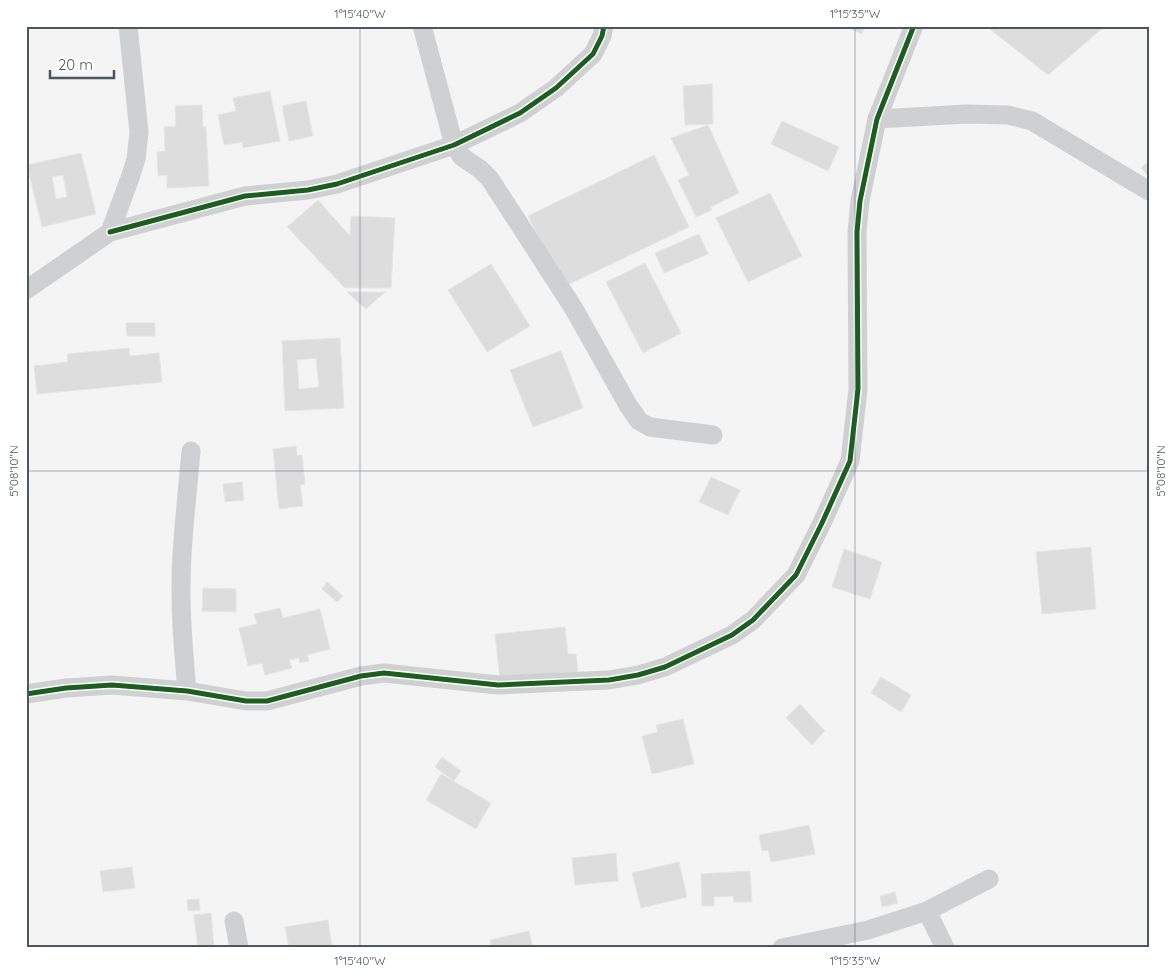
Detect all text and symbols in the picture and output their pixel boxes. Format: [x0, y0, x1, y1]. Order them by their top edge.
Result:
text: 1°15'40"W [334, 6, 386, 21]
text: 1°15'35"W [830, 6, 881, 21]
scale bar [50, 48, 114, 80]
text: 20 m [58, 55, 93, 74]
text: 5°08'10"N [6, 445, 21, 497]
text: 5°08'10"N [1153, 445, 1168, 497]
text: 1°15'40"W [334, 953, 386, 968]
text: 1°15'35"W [830, 953, 881, 968]

